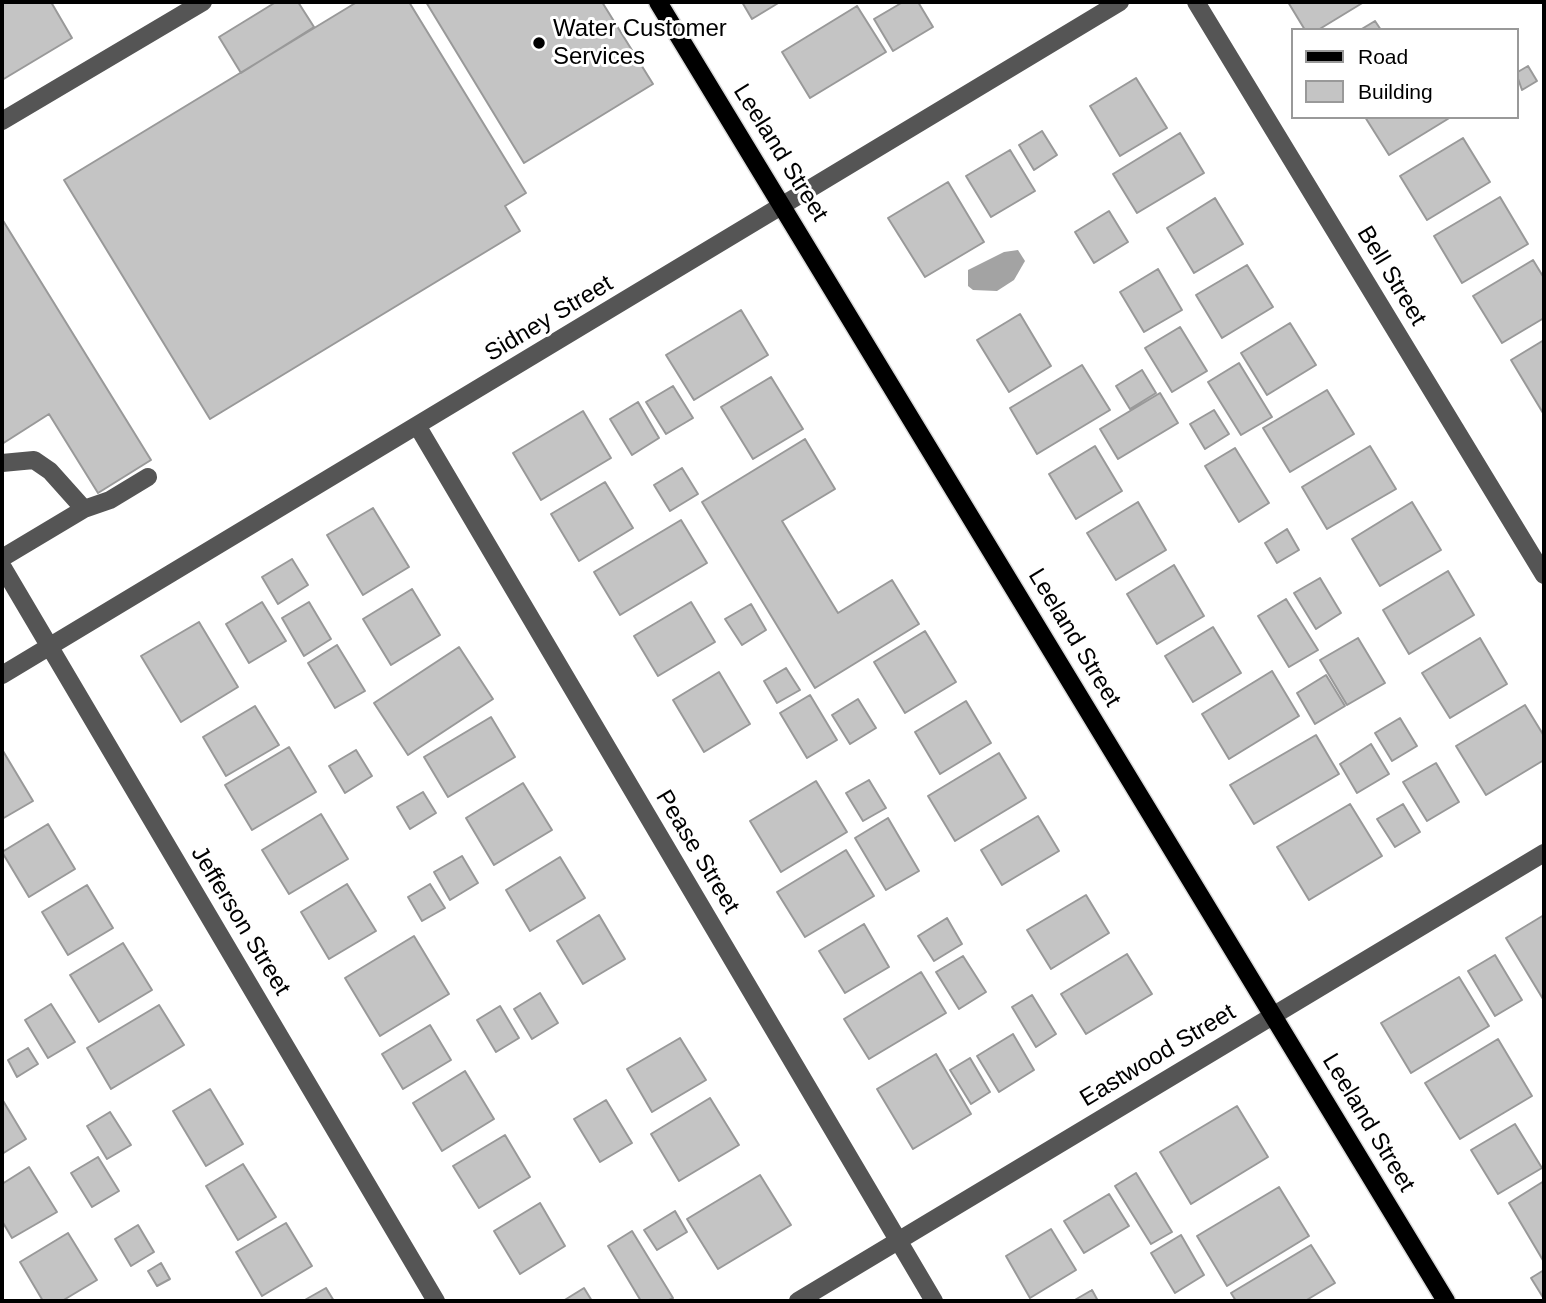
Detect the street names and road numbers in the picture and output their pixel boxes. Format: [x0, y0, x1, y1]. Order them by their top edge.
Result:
street label: Leeland Street [726, 79, 834, 227]
street label: Bell Street [1350, 221, 1432, 331]
street label: Sidney Street [480, 270, 618, 368]
street label: Leeland Street [1021, 564, 1127, 712]
street label: Pease Street [649, 785, 745, 919]
street label: Jefferson Street [184, 841, 296, 1001]
street label: Eastwood Street [1075, 998, 1241, 1114]
street label: Leeland Street [1315, 1049, 1421, 1197]

